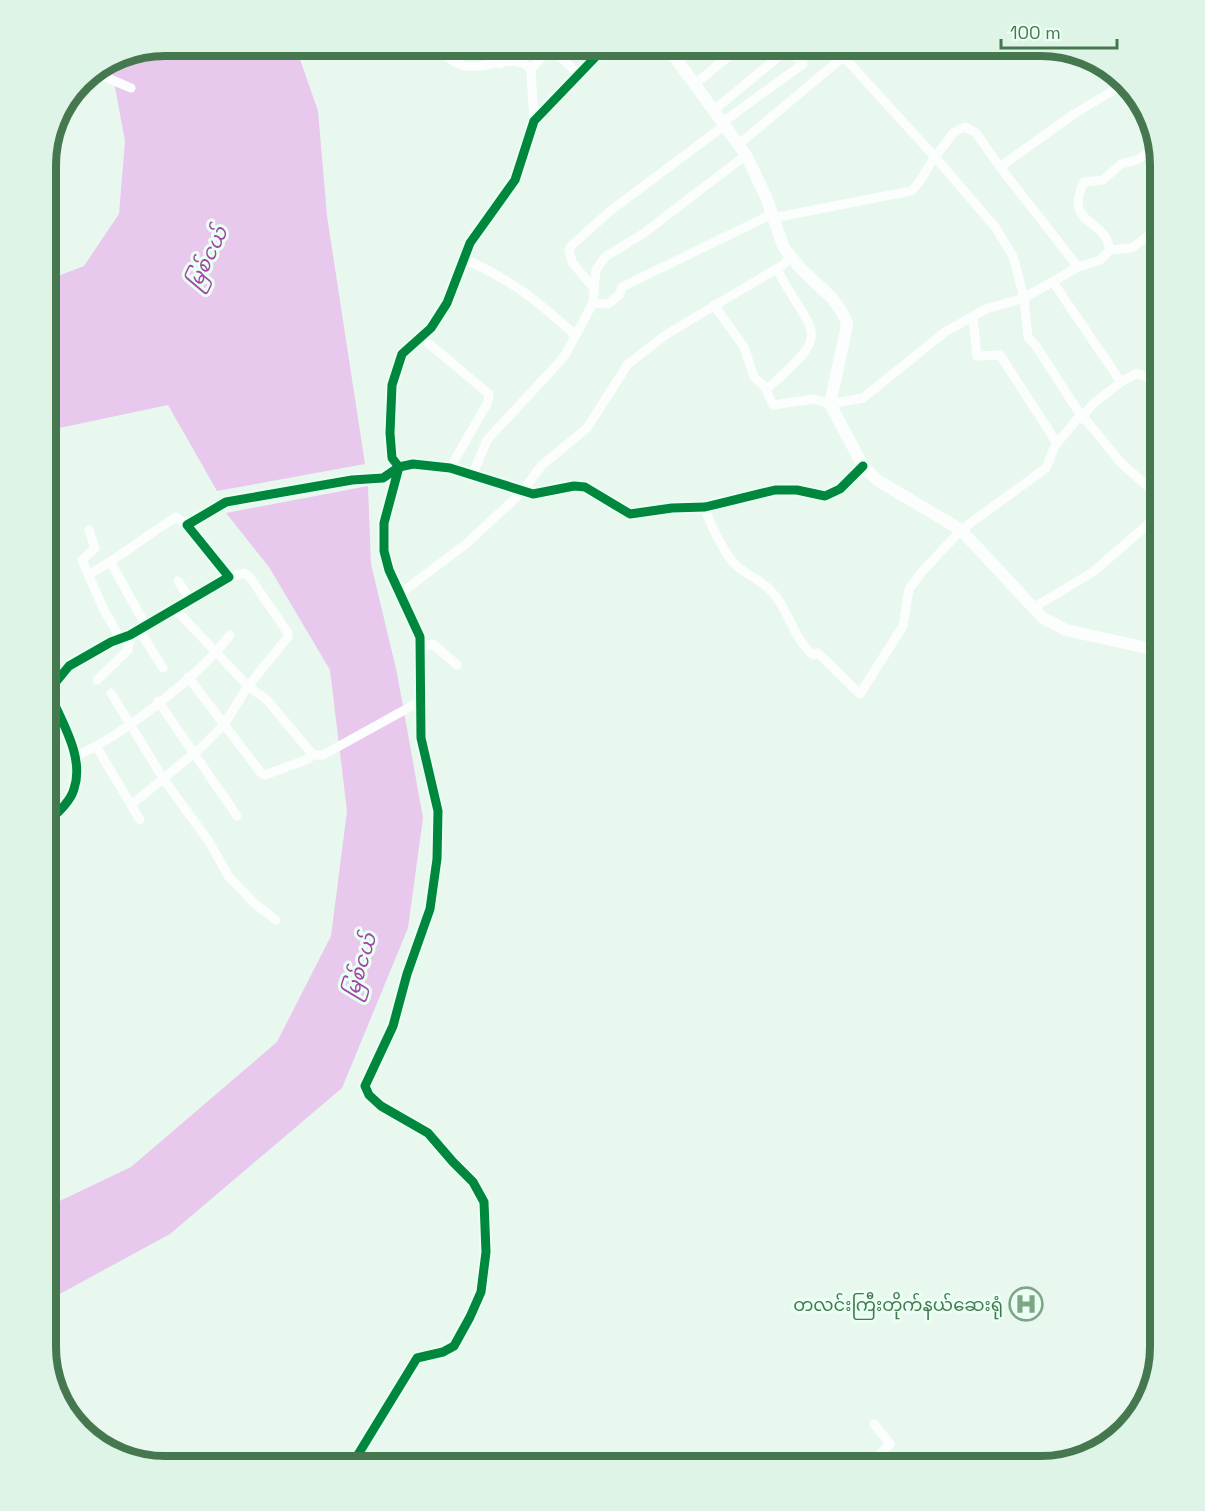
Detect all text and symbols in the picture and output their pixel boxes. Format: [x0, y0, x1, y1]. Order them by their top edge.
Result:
scale bar [1001, 12, 1116, 50]
text: 100 m [1010, 21, 1061, 44]
water label: မြစ်ငယ် [180, 220, 238, 296]
water label: မြစ်ငယ် [337, 928, 387, 1003]
hospital icon: တလင်းကြီးတိုက်နယ်ဆေးရုံ [1008, 1286, 1044, 1322]
place label: တလင်းကြီးတိုက်နယ်ဆေးရုံ [793, 1291, 1003, 1320]

